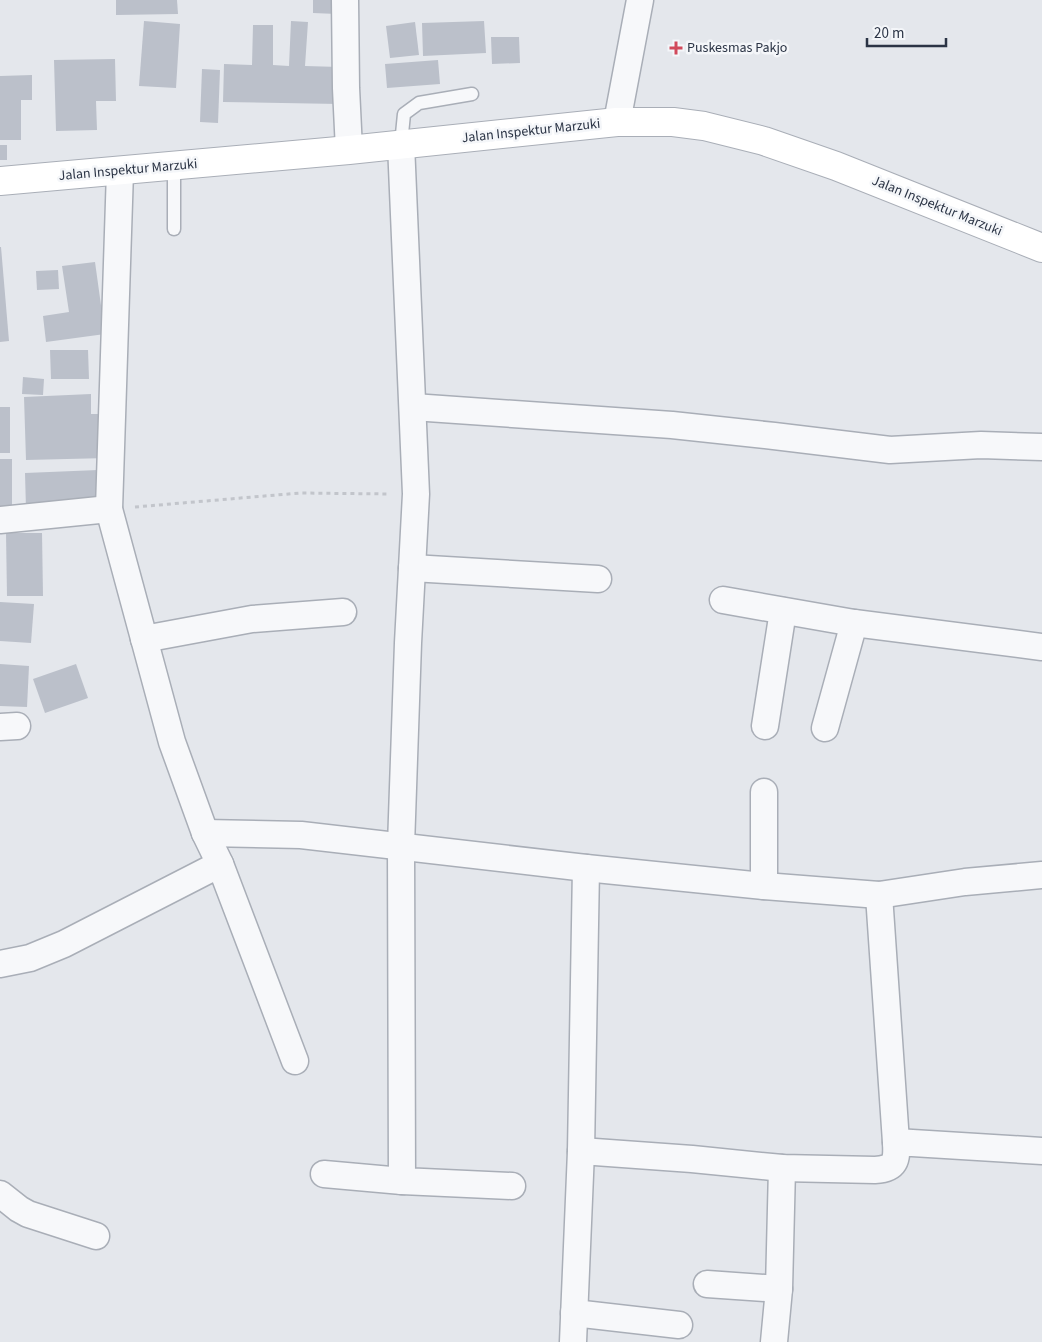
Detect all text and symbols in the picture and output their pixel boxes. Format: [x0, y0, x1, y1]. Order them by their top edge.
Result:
scale bar [867, 15, 946, 47]
text: 20 m [874, 23, 904, 44]
place label: Puskesmas Pakjo [687, 38, 787, 58]
marker: Puskesmas Pakjo [669, 41, 683, 55]
street label: Jalan Inspektur Marzuki [461, 114, 601, 148]
street label: Jalan Inspektur Marzuki [58, 154, 198, 186]
street label: Jalan Inspektur Marzuki [869, 171, 1005, 241]

